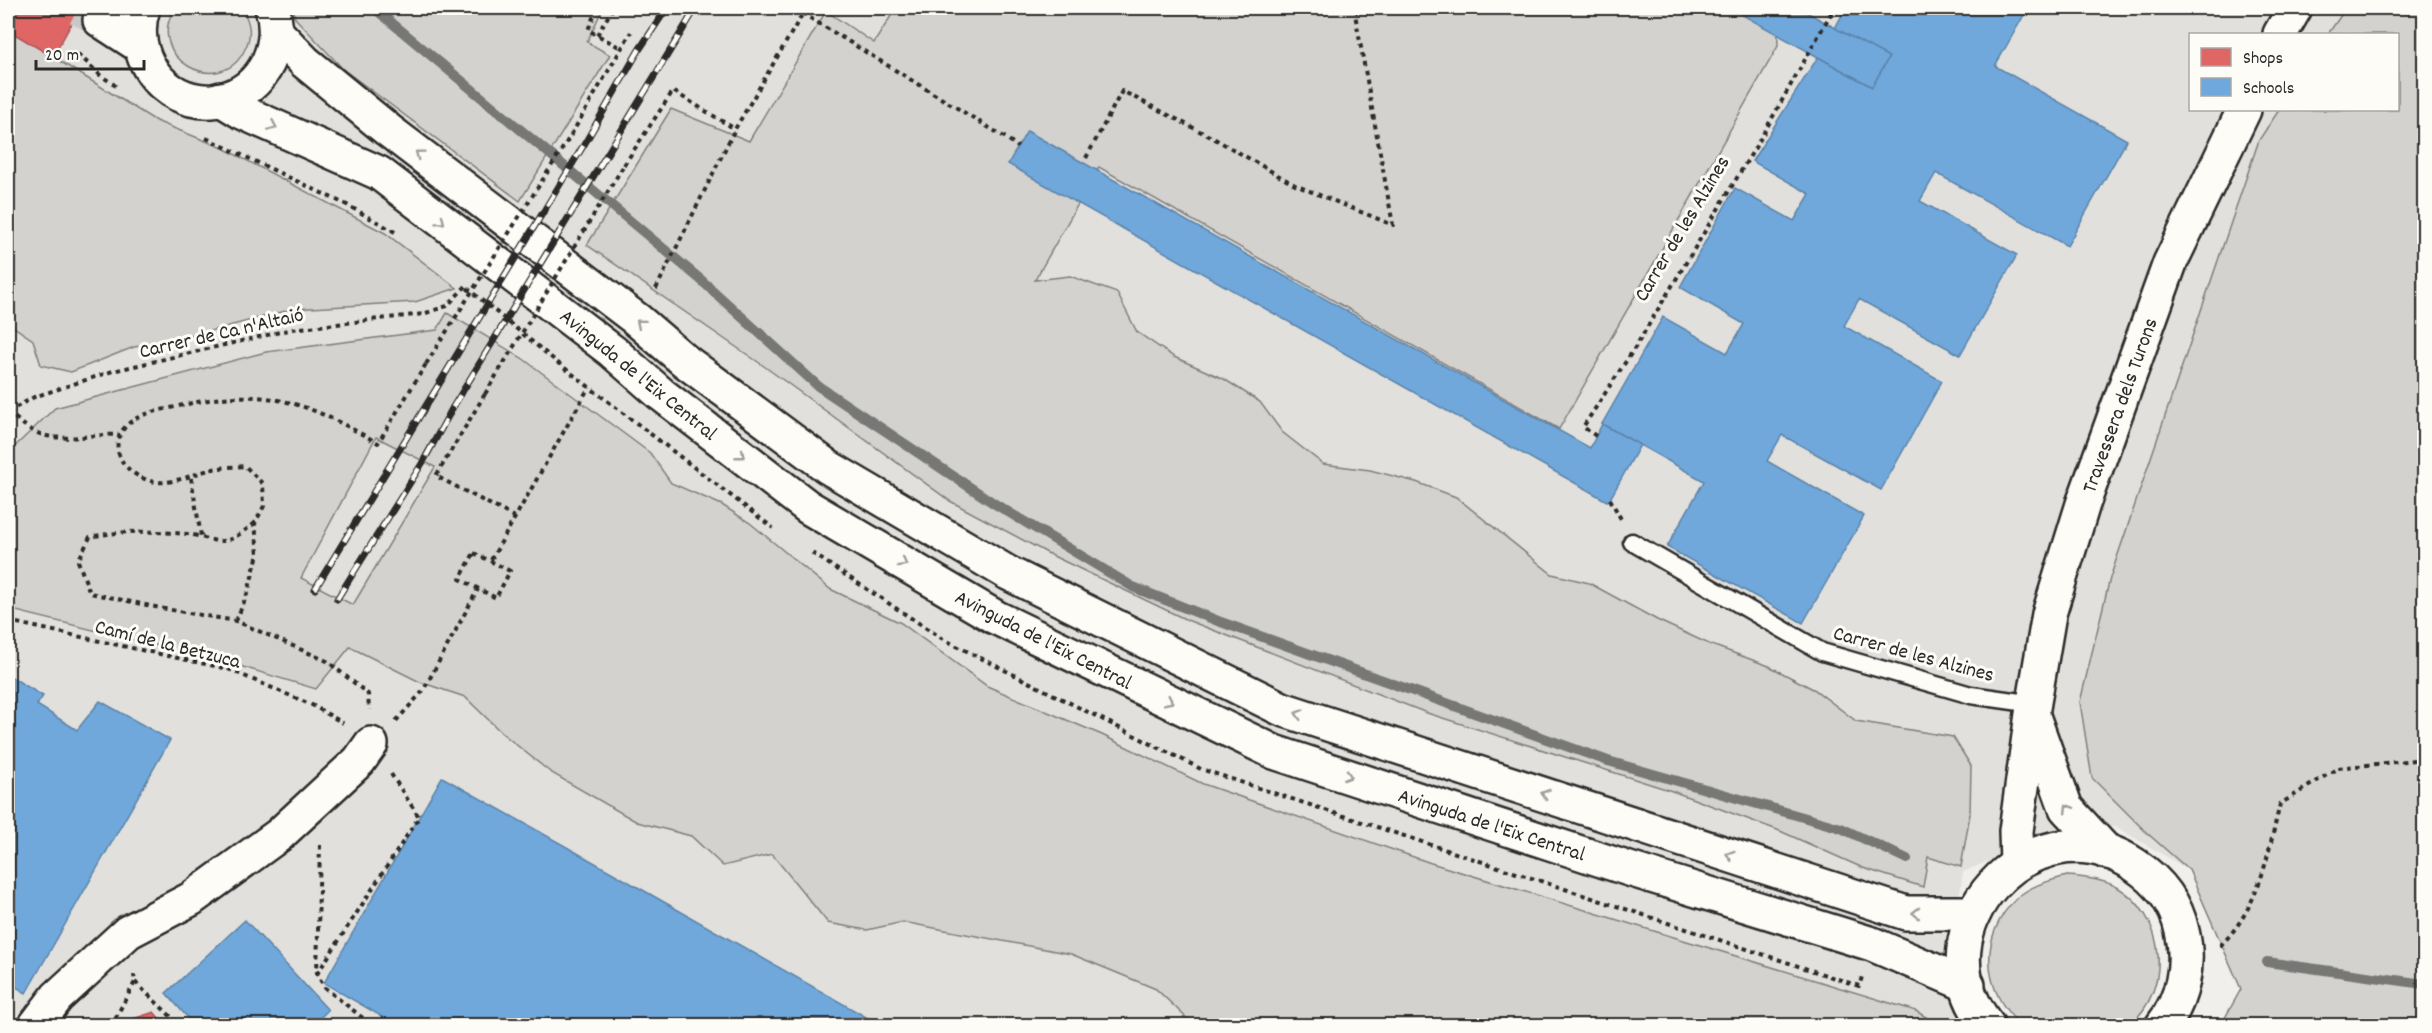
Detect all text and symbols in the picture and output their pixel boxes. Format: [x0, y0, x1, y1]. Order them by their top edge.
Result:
scale bar [36, 33, 144, 71]
legend [2189, 33, 2399, 111]
text: 20 m [45, 44, 79, 69]
text: Shops [2243, 47, 2283, 72]
text: Schools [2243, 77, 2294, 102]
one-way arrow [266, 118, 277, 130]
one-way arrow [414, 150, 425, 161]
street label: Carrer de les Alzines [1628, 151, 1739, 308]
one-way arrow [435, 214, 446, 225]
street label: Carrer de Ca n'Altaió [137, 301, 307, 368]
street label: Avinguda de l'Eix Central [552, 303, 722, 449]
street label: Travessera dels Turons [2076, 314, 2167, 498]
one-way arrow [636, 319, 647, 330]
one-way arrow [734, 448, 745, 459]
one-way arrow [897, 556, 907, 567]
street label: Avinguda de l'Eix Central [949, 584, 1136, 699]
street label: Camí de la Betzuca [91, 613, 244, 679]
street label: Carrer de les Alzines [1829, 620, 1997, 692]
one-way arrow [1162, 694, 1173, 706]
one-way arrow [1294, 709, 1305, 722]
one-way arrow [1342, 769, 1353, 782]
street label: Avinguda de l'Eix Central [1394, 782, 1589, 871]
one-way arrow [1540, 789, 1551, 801]
one-way arrow [2064, 804, 2076, 814]
one-way arrow [1725, 849, 1736, 862]
one-way arrow [1911, 907, 1920, 919]

